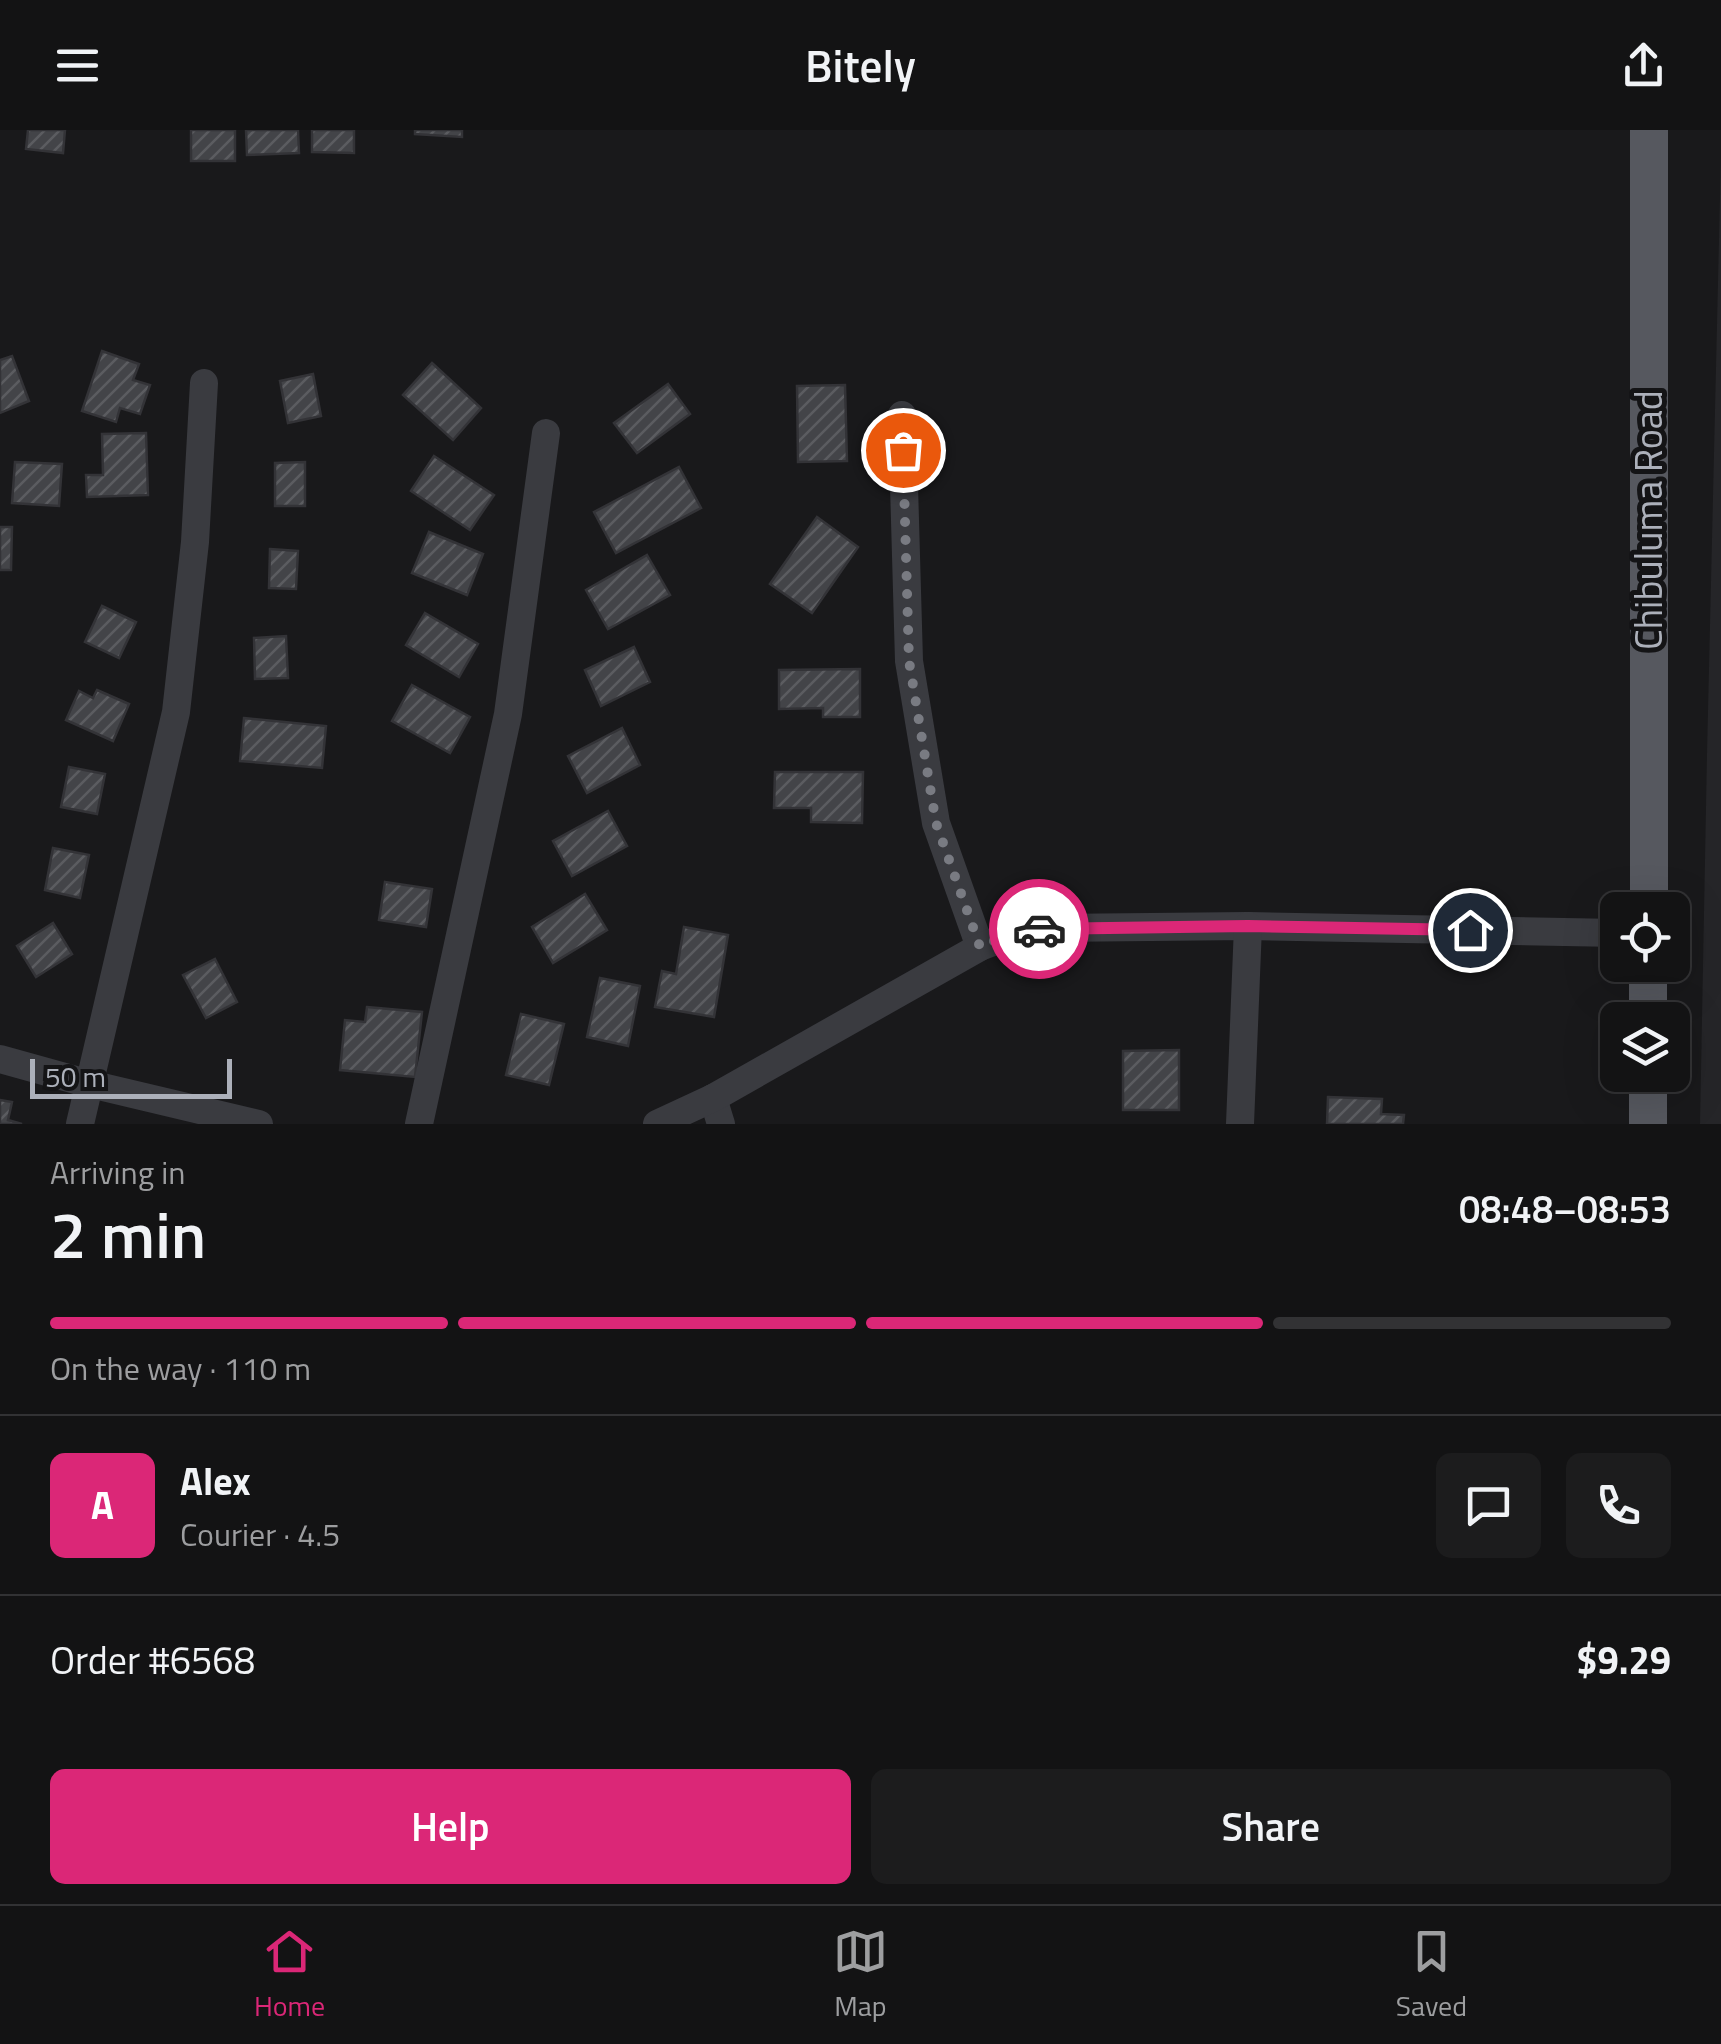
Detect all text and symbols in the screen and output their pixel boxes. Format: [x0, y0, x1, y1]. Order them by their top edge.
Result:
text: Bitely [805, 31, 916, 99]
icon: menu [50, 38, 105, 93]
icon: share [1616, 38, 1671, 93]
street label: Chibuluma Road [1619, 390, 1677, 650]
pin [861, 408, 946, 493]
icon: bag [876, 423, 931, 478]
courier [989, 879, 1089, 979]
pin [1428, 888, 1513, 973]
map controls [1600, 892, 1690, 1092]
button: locate [1600, 892, 1690, 982]
icon: car [1012, 902, 1067, 957]
icon: home [1443, 903, 1498, 958]
button: layers [1600, 1002, 1690, 1092]
scale bar [30, 1054, 232, 1098]
text: 50 m [45, 1055, 106, 1098]
text: Arriving in [50, 1148, 186, 1196]
text: 08:48–08:53 [1459, 1180, 1671, 1238]
text: 2 min [50, 1184, 206, 1283]
text: On the way · 110 m [50, 1344, 311, 1392]
text: Alex [180, 1452, 251, 1510]
button: chat [1436, 1453, 1541, 1558]
button: phone [1566, 1453, 1671, 1558]
text: A [91, 1476, 114, 1534]
text: Courier · 4.5 [180, 1510, 340, 1558]
text: Order #6568 [50, 1631, 255, 1689]
text: $9.29 [1576, 1631, 1671, 1689]
button: Help [50, 1769, 851, 1884]
button: Share [871, 1769, 1671, 1884]
tab: Home [254, 1924, 325, 2027]
tab: Map [833, 1924, 888, 2027]
tab: Saved [1396, 1924, 1467, 2027]

